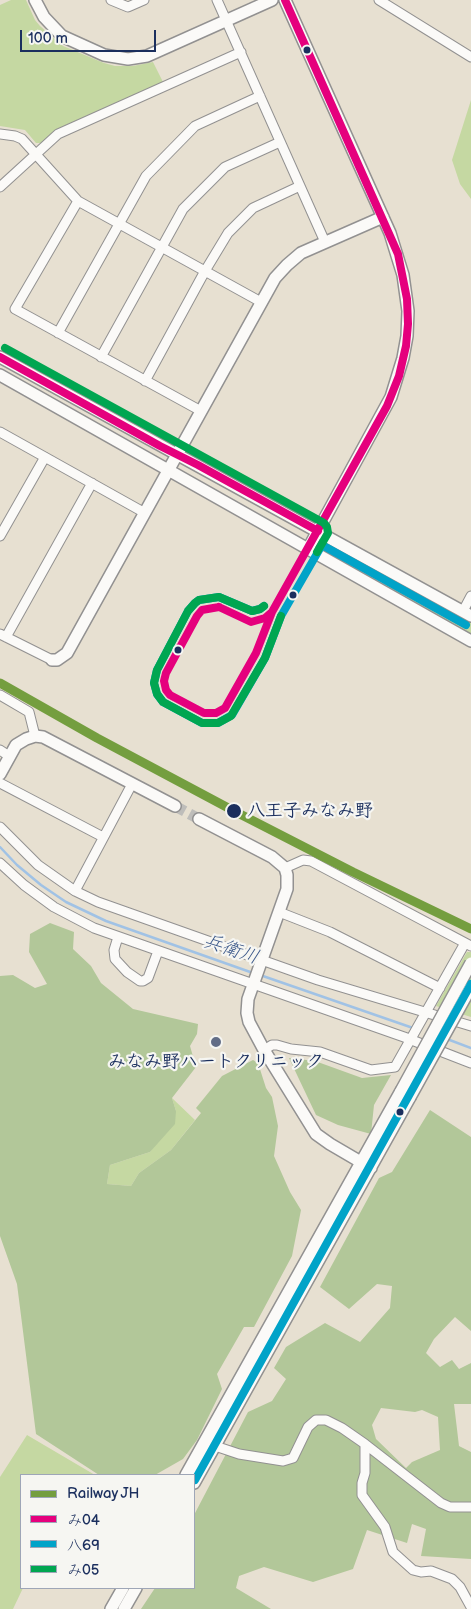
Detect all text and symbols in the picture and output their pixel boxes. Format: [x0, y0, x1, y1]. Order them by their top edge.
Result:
scale bar [22, 20, 159, 52]
text: 100 m [28, 29, 68, 48]
unlabelled marker [302, 45, 312, 55]
unlabelled marker [288, 590, 298, 600]
unlabelled marker [173, 645, 183, 655]
place label: 八王子みなみ野 [247, 800, 373, 822]
marker: 八王子みなみ野 [225, 802, 243, 820]
water label: 兵衛川 [200, 930, 262, 970]
marker: みなみ野ハートクリニック [209, 1035, 223, 1049]
place label: みなみ野ハートクリニック [108, 1051, 324, 1073]
unlabelled marker [395, 1107, 405, 1117]
legend [20, 1474, 195, 1589]
text: Railway JH [67, 1484, 140, 1503]
text: み04 [67, 1511, 100, 1530]
text: 八69 [67, 1536, 100, 1555]
text: み05 [67, 1561, 99, 1580]

